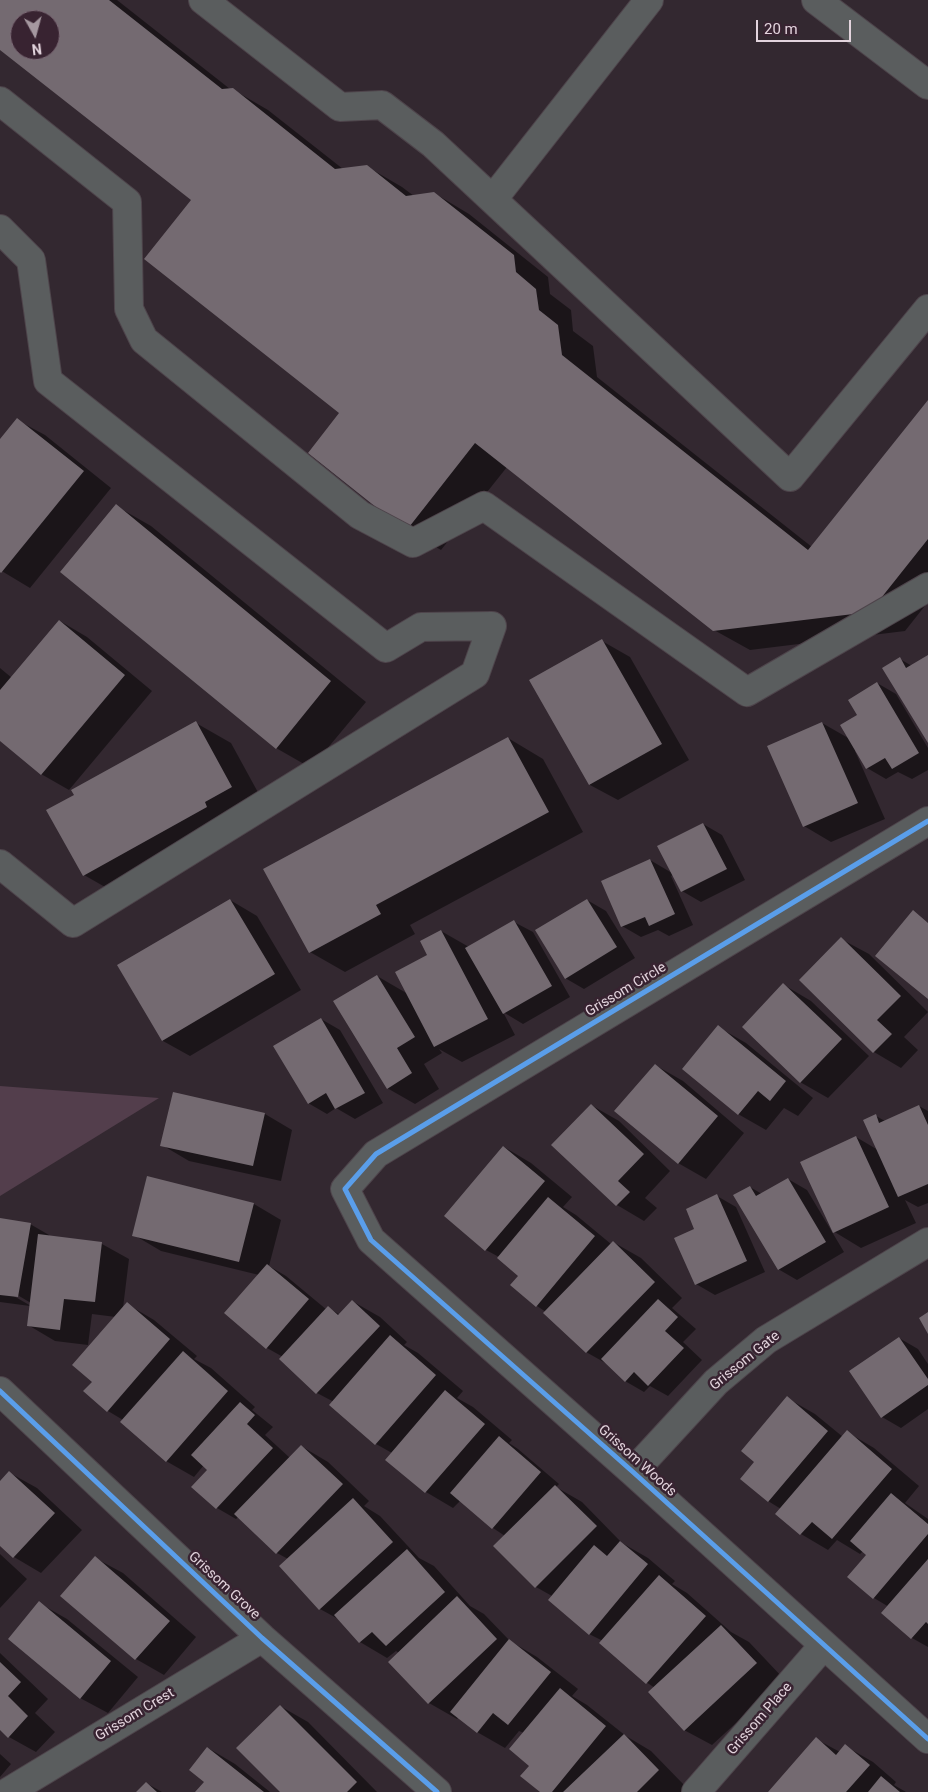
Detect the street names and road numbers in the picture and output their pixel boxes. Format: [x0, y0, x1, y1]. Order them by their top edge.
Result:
street label: Grissom Circle [583, 959, 669, 1021]
street label: Grissom Gate [707, 1328, 783, 1394]
street label: Grissom Woods [595, 1422, 679, 1500]
street label: Grissom Grove [185, 1548, 263, 1624]
street label: Grissom Place [724, 1679, 796, 1759]
street label: Grissom Crest [93, 1685, 177, 1745]

